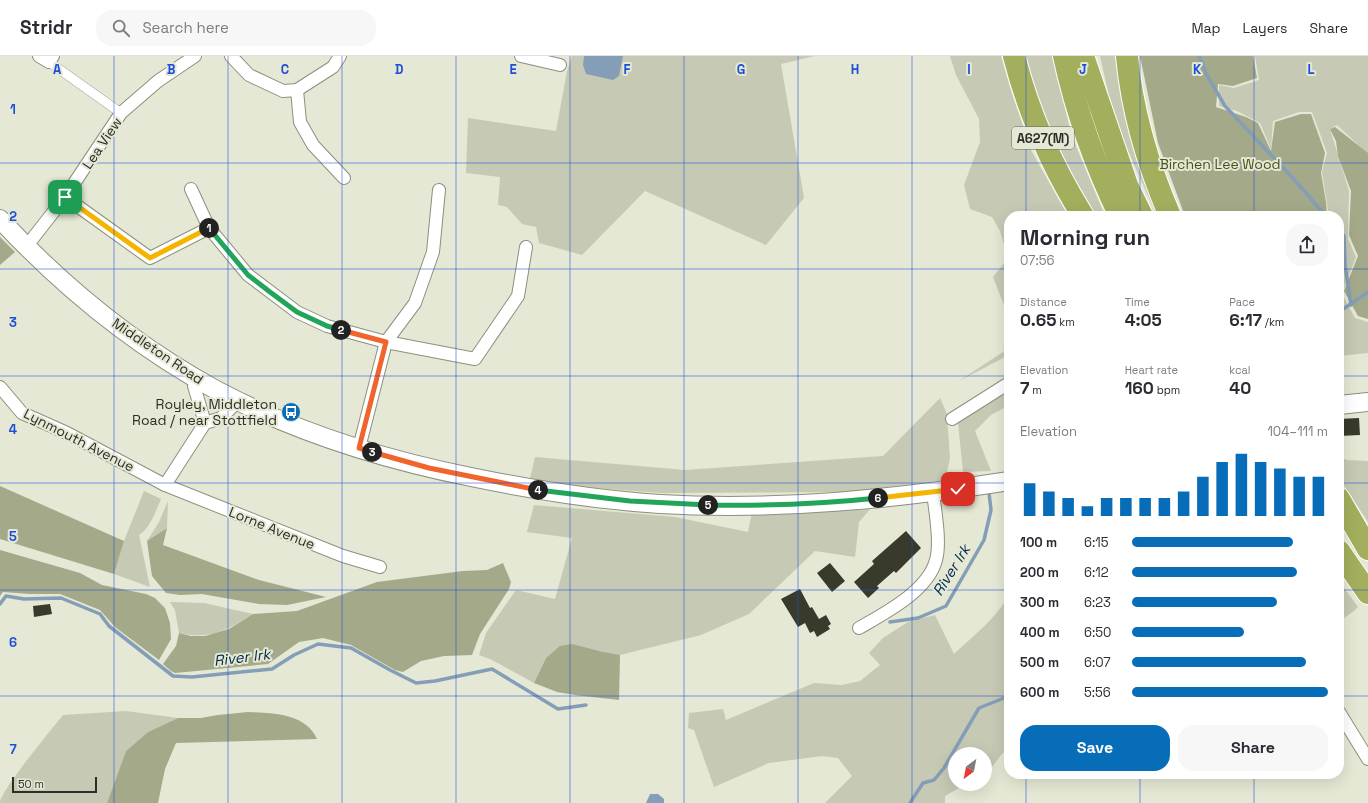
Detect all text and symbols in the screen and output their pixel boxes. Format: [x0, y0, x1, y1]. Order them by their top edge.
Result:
search box [96, 10, 376, 46]
text: Stridr [20, 15, 72, 40]
icon: search [110, 17, 132, 39]
text: Search here [142, 18, 229, 37]
text: Map [1191, 19, 1221, 37]
text: Layers [1243, 19, 1287, 37]
text: Share [1309, 19, 1348, 37]
text: A [53, 61, 62, 78]
text: B [167, 61, 176, 78]
text: C [281, 61, 289, 78]
text: D [395, 61, 404, 78]
text: E [509, 61, 517, 78]
text: F [624, 61, 631, 78]
text: G [737, 61, 745, 78]
text: H [851, 61, 859, 78]
text: I [967, 61, 971, 78]
text: J [1079, 61, 1087, 78]
text: K [1193, 61, 1202, 78]
text: L [1307, 61, 1315, 78]
text: 1 [10, 101, 16, 118]
street label: Lea View [78, 114, 126, 172]
road number: A627(M) [1012, 127, 1074, 149]
park label: Birchen Lee Wood [1159, 155, 1281, 173]
pin [48, 180, 82, 214]
icon: arrive [54, 186, 76, 208]
text: 2 [9, 208, 17, 225]
pin: 1 [199, 218, 219, 238]
text: 1 [207, 221, 211, 235]
text: Morning run [1020, 223, 1150, 251]
button: share [1286, 224, 1328, 266]
text: 07:56 [1020, 252, 1054, 269]
text: Distance [1020, 295, 1067, 309]
text: Time [1125, 295, 1150, 309]
text: Pace [1229, 295, 1255, 309]
text: 0.65 [1020, 309, 1056, 331]
text: 4:05 [1125, 309, 1162, 331]
text: 6:17 [1229, 309, 1262, 331]
text: 3 [9, 314, 17, 331]
street label: Middleton Road [109, 314, 207, 388]
text: km [1056, 315, 1075, 329]
text: /km [1262, 315, 1284, 329]
pin: 2 [331, 320, 351, 340]
text: 2 [338, 323, 344, 337]
text: Elevation [1020, 363, 1068, 377]
text: Heart rate [1125, 363, 1178, 377]
text: kcal [1229, 363, 1251, 377]
text: 7 [1020, 377, 1029, 399]
text: 160 [1125, 377, 1154, 399]
text: 40 [1229, 377, 1251, 399]
text: m [1029, 383, 1042, 397]
text: bpm [1154, 383, 1180, 397]
place label: Royley, Middleton Road / near Stottfield [132, 395, 277, 429]
bus stop icon: Royley, Middleton Road / near Stottfield [280, 401, 302, 423]
street label: Lynmouth Avenue [21, 404, 137, 476]
text: 4 [9, 421, 17, 438]
text: Elevation [1020, 423, 1077, 440]
text: 104–111 m [1267, 423, 1328, 440]
pin: 3 [362, 442, 382, 462]
text: 3 [369, 445, 375, 459]
pin [941, 472, 975, 506]
icon: check [947, 478, 969, 500]
pin: 4 [528, 480, 548, 500]
text: 4 [535, 483, 542, 497]
pin: 6 [868, 488, 888, 508]
text: 6 [875, 491, 881, 505]
pin: 5 [698, 495, 718, 515]
text: 5 [705, 498, 711, 512]
street label: Lorne Avenue [226, 503, 318, 553]
text: 5 [9, 528, 17, 545]
text: 100 m [1020, 534, 1057, 551]
text: 6:15 [1084, 534, 1108, 551]
water label: River Irk [928, 539, 975, 599]
text: 200 m [1020, 564, 1059, 581]
text: 6:12 [1084, 564, 1109, 581]
text: 300 m [1020, 594, 1059, 611]
text: 6:23 [1084, 594, 1111, 611]
text: 400 m [1020, 624, 1060, 641]
text: 6:50 [1084, 624, 1111, 641]
text: 6 [9, 634, 17, 651]
water label: River Irk [213, 644, 273, 670]
text: 500 m [1020, 654, 1059, 671]
text: 6:07 [1084, 654, 1111, 671]
text: 600 m [1020, 684, 1059, 701]
text: 5:56 [1084, 684, 1111, 701]
button: Save [1020, 725, 1170, 771]
button: Share [1178, 725, 1328, 771]
text: 7 [9, 741, 17, 758]
north arrow [948, 747, 992, 791]
map controls [948, 747, 992, 791]
scale bar [12, 775, 97, 794]
text: 50 m [18, 777, 44, 791]

